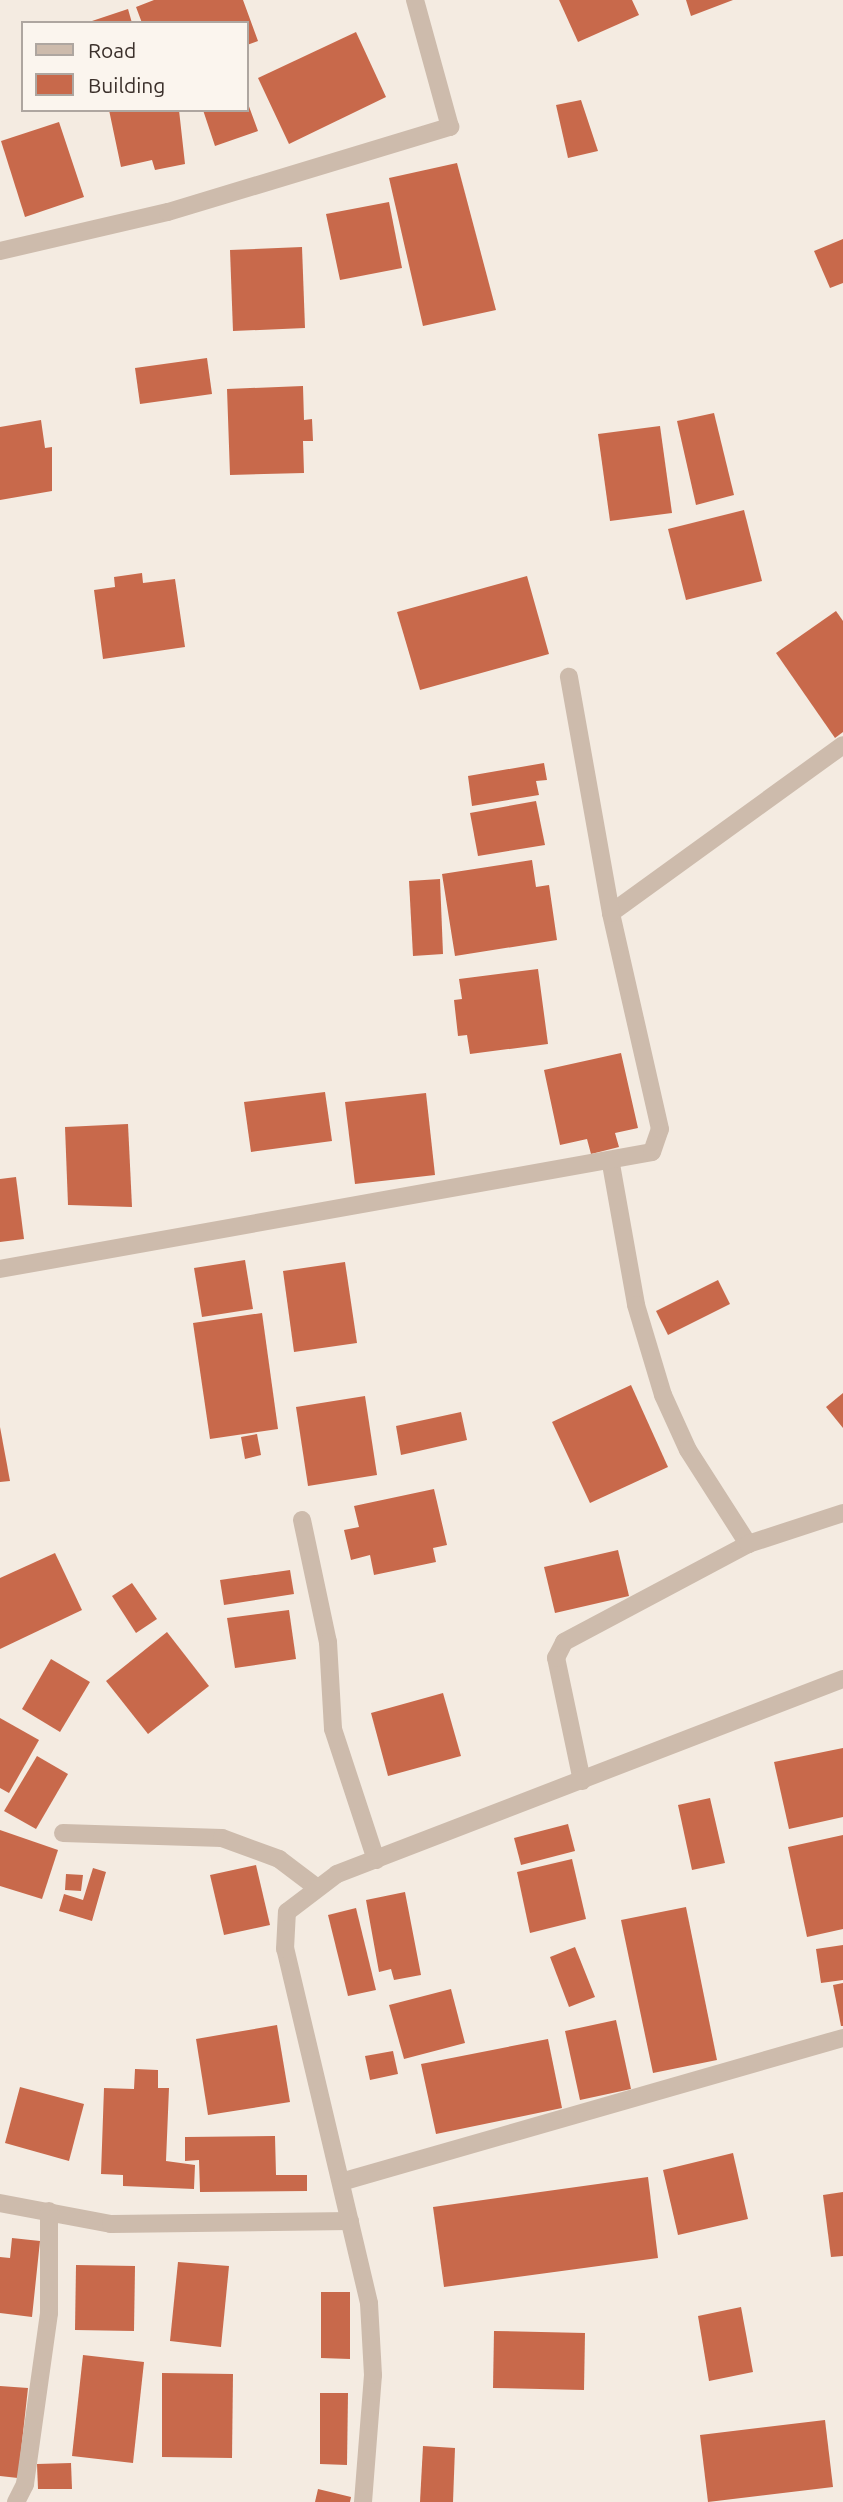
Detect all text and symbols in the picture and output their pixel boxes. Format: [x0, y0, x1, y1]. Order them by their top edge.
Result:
legend [21, 21, 248, 112]
text: Road [88, 38, 136, 62]
text: Building [88, 73, 165, 97]

